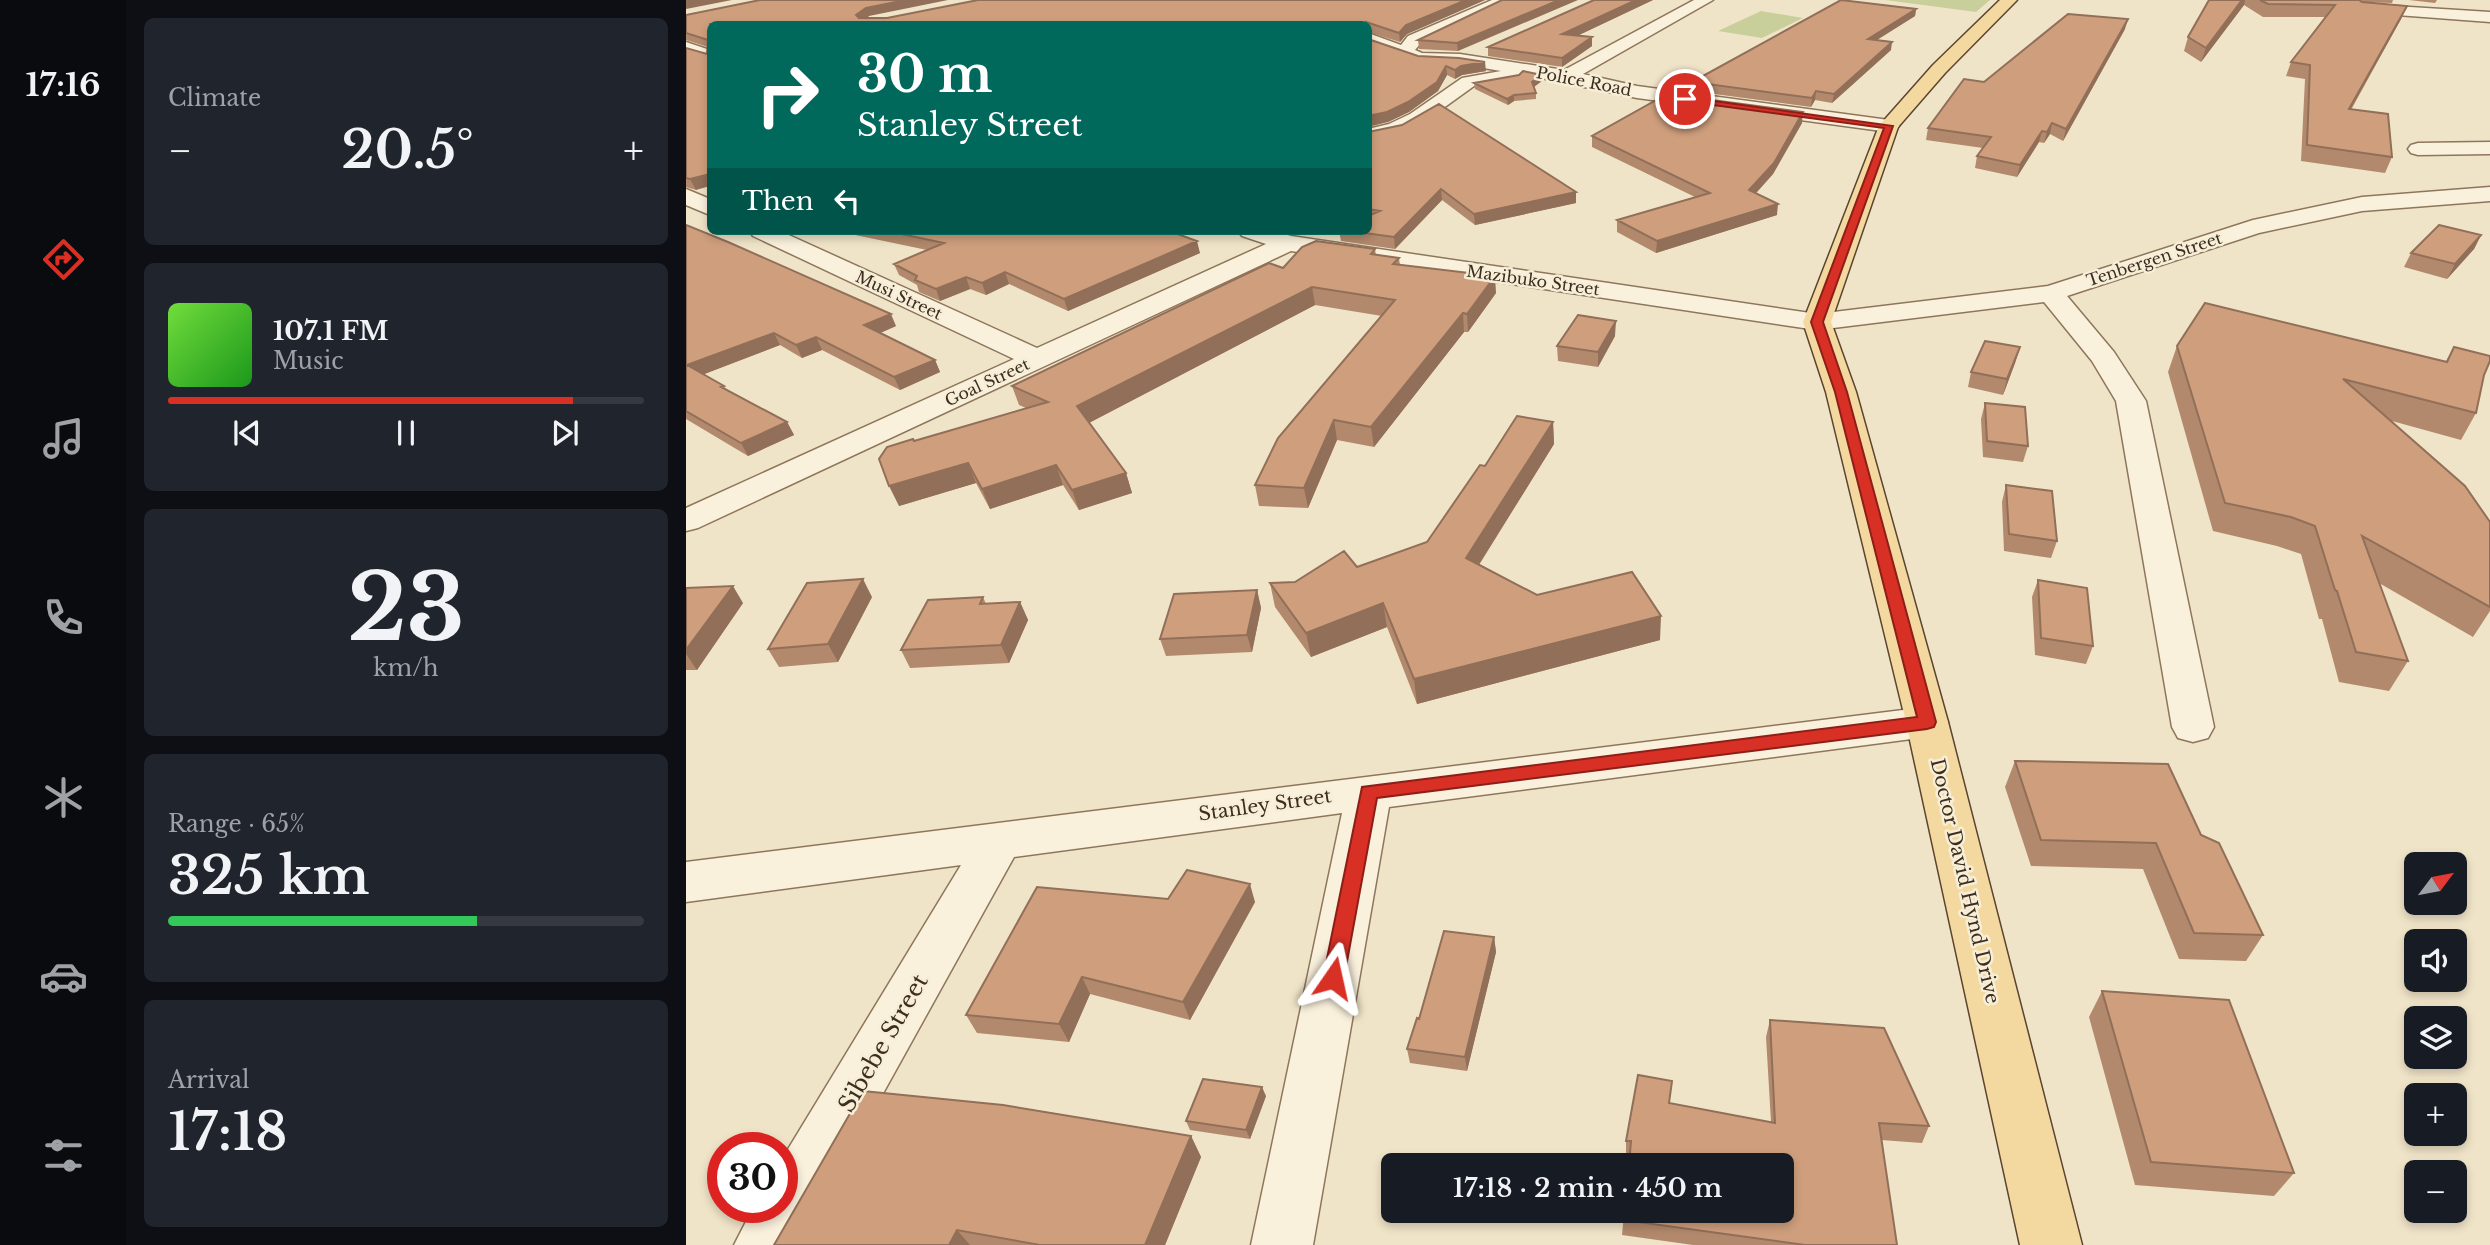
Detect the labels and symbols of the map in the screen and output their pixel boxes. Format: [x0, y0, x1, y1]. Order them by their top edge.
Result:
street label: Police Road [1535, 62, 1633, 100]
pin [1655, 69, 1715, 129]
street label: Tenbergen Street [2084, 228, 2224, 290]
street label: Mazibuko Street [1465, 261, 1601, 299]
street label: Musi Street [853, 266, 945, 324]
street label: Goal Street [941, 354, 1033, 410]
street label: Doctor David Hynd Drive [1926, 756, 2004, 1006]
street label: Stanley Street [1197, 784, 1334, 826]
north arrow [2404, 852, 2468, 915]
position arrow [1296, 941, 1370, 1015]
street label: Sibebe Street [832, 969, 934, 1117]
speed limit sign: 30 [707, 1132, 798, 1223]

